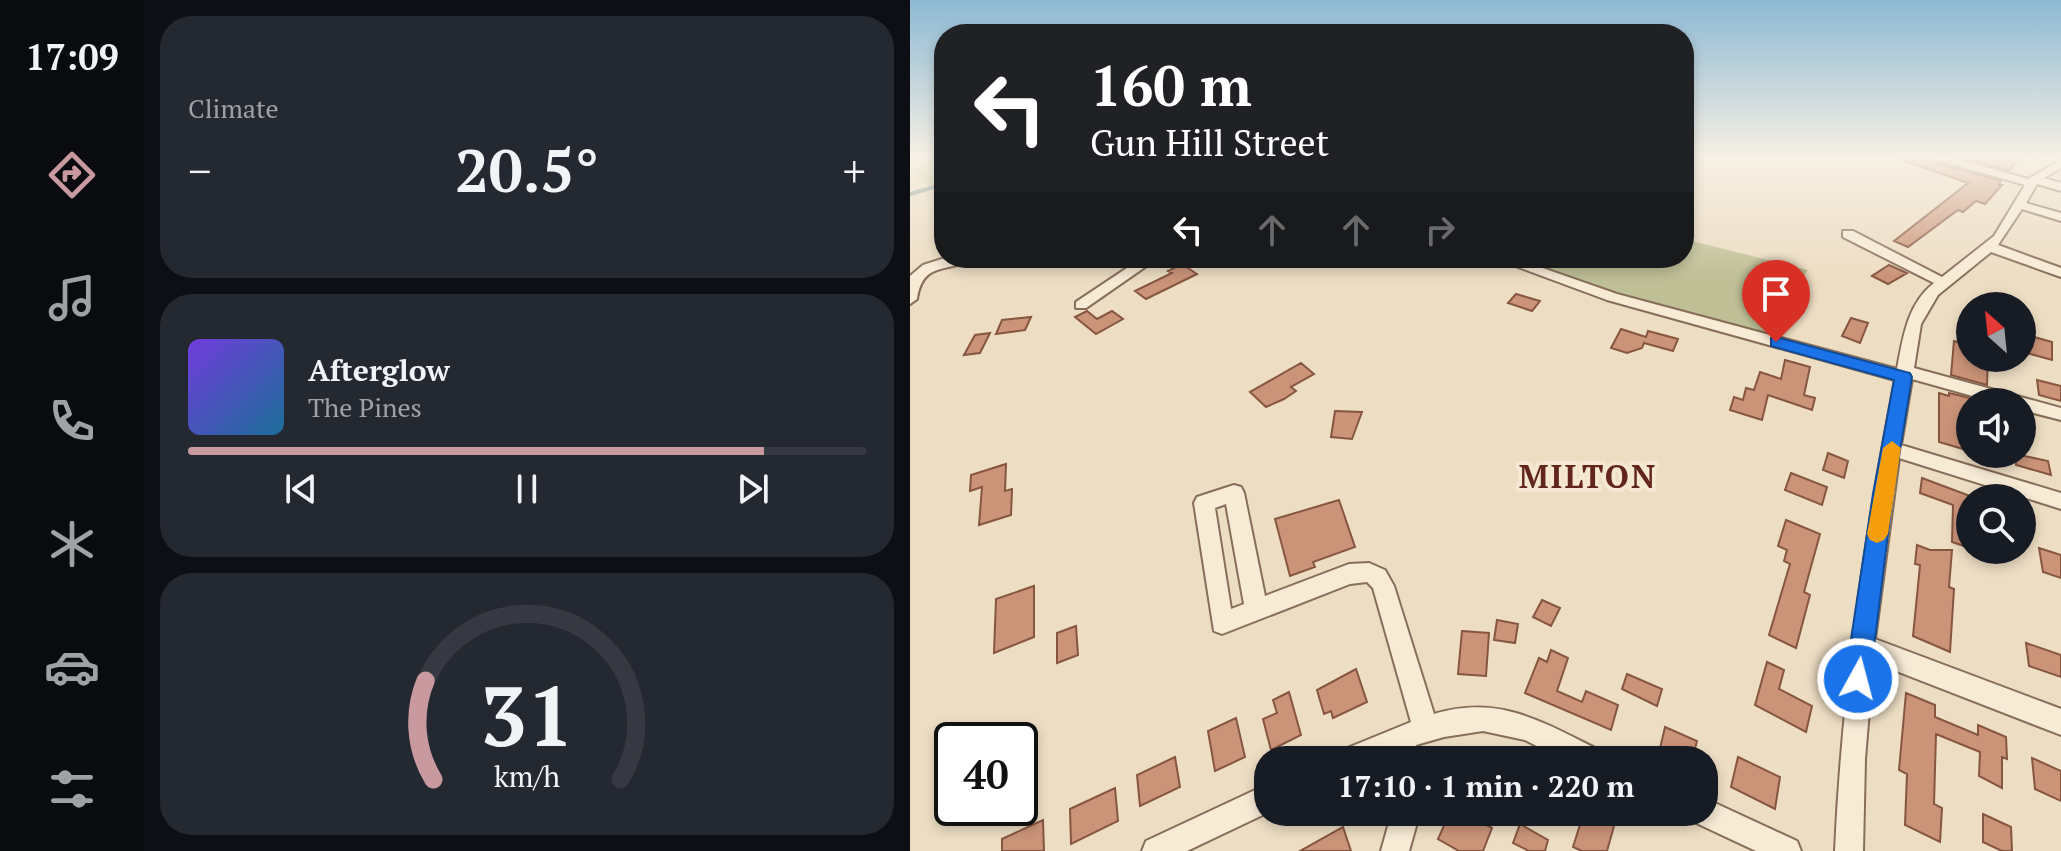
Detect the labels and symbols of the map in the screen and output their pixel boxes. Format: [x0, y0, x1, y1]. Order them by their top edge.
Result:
pin [1742, 260, 1810, 342]
north arrow [1956, 292, 2036, 372]
district label: MILTON [1519, 455, 1657, 497]
position arrow [1816, 637, 1900, 721]
speed limit sign: 40 [934, 722, 1038, 826]

